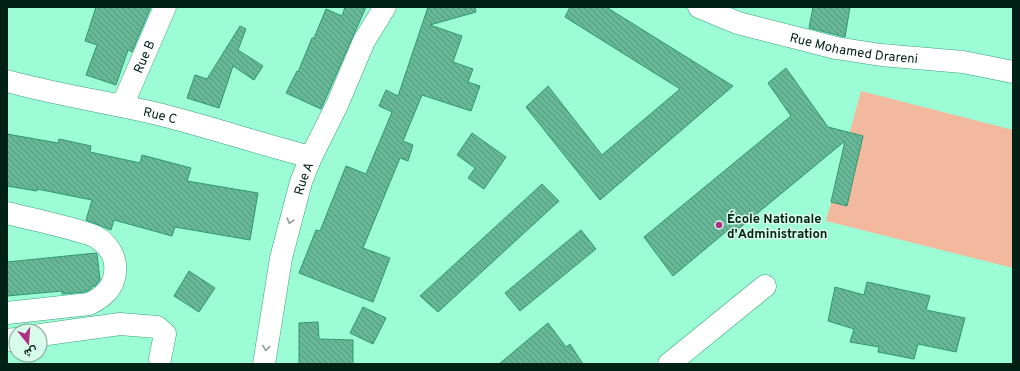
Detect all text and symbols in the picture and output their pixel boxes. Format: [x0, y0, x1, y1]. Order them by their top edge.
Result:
street label: Rue Mohamed Drareni [788, 30, 919, 68]
street label: Rue B [131, 38, 160, 76]
street label: Rue C [141, 105, 178, 129]
street label: Rue A [292, 160, 318, 197]
place label: École Nationale d'Administration [727, 210, 827, 243]
one-way arrow [286, 217, 295, 224]
marker: École Nationale d'Administration [714, 220, 724, 230]
north arrow [8, 323, 48, 363]
text: ش [22, 343, 39, 360]
one-way arrow [262, 345, 271, 351]

